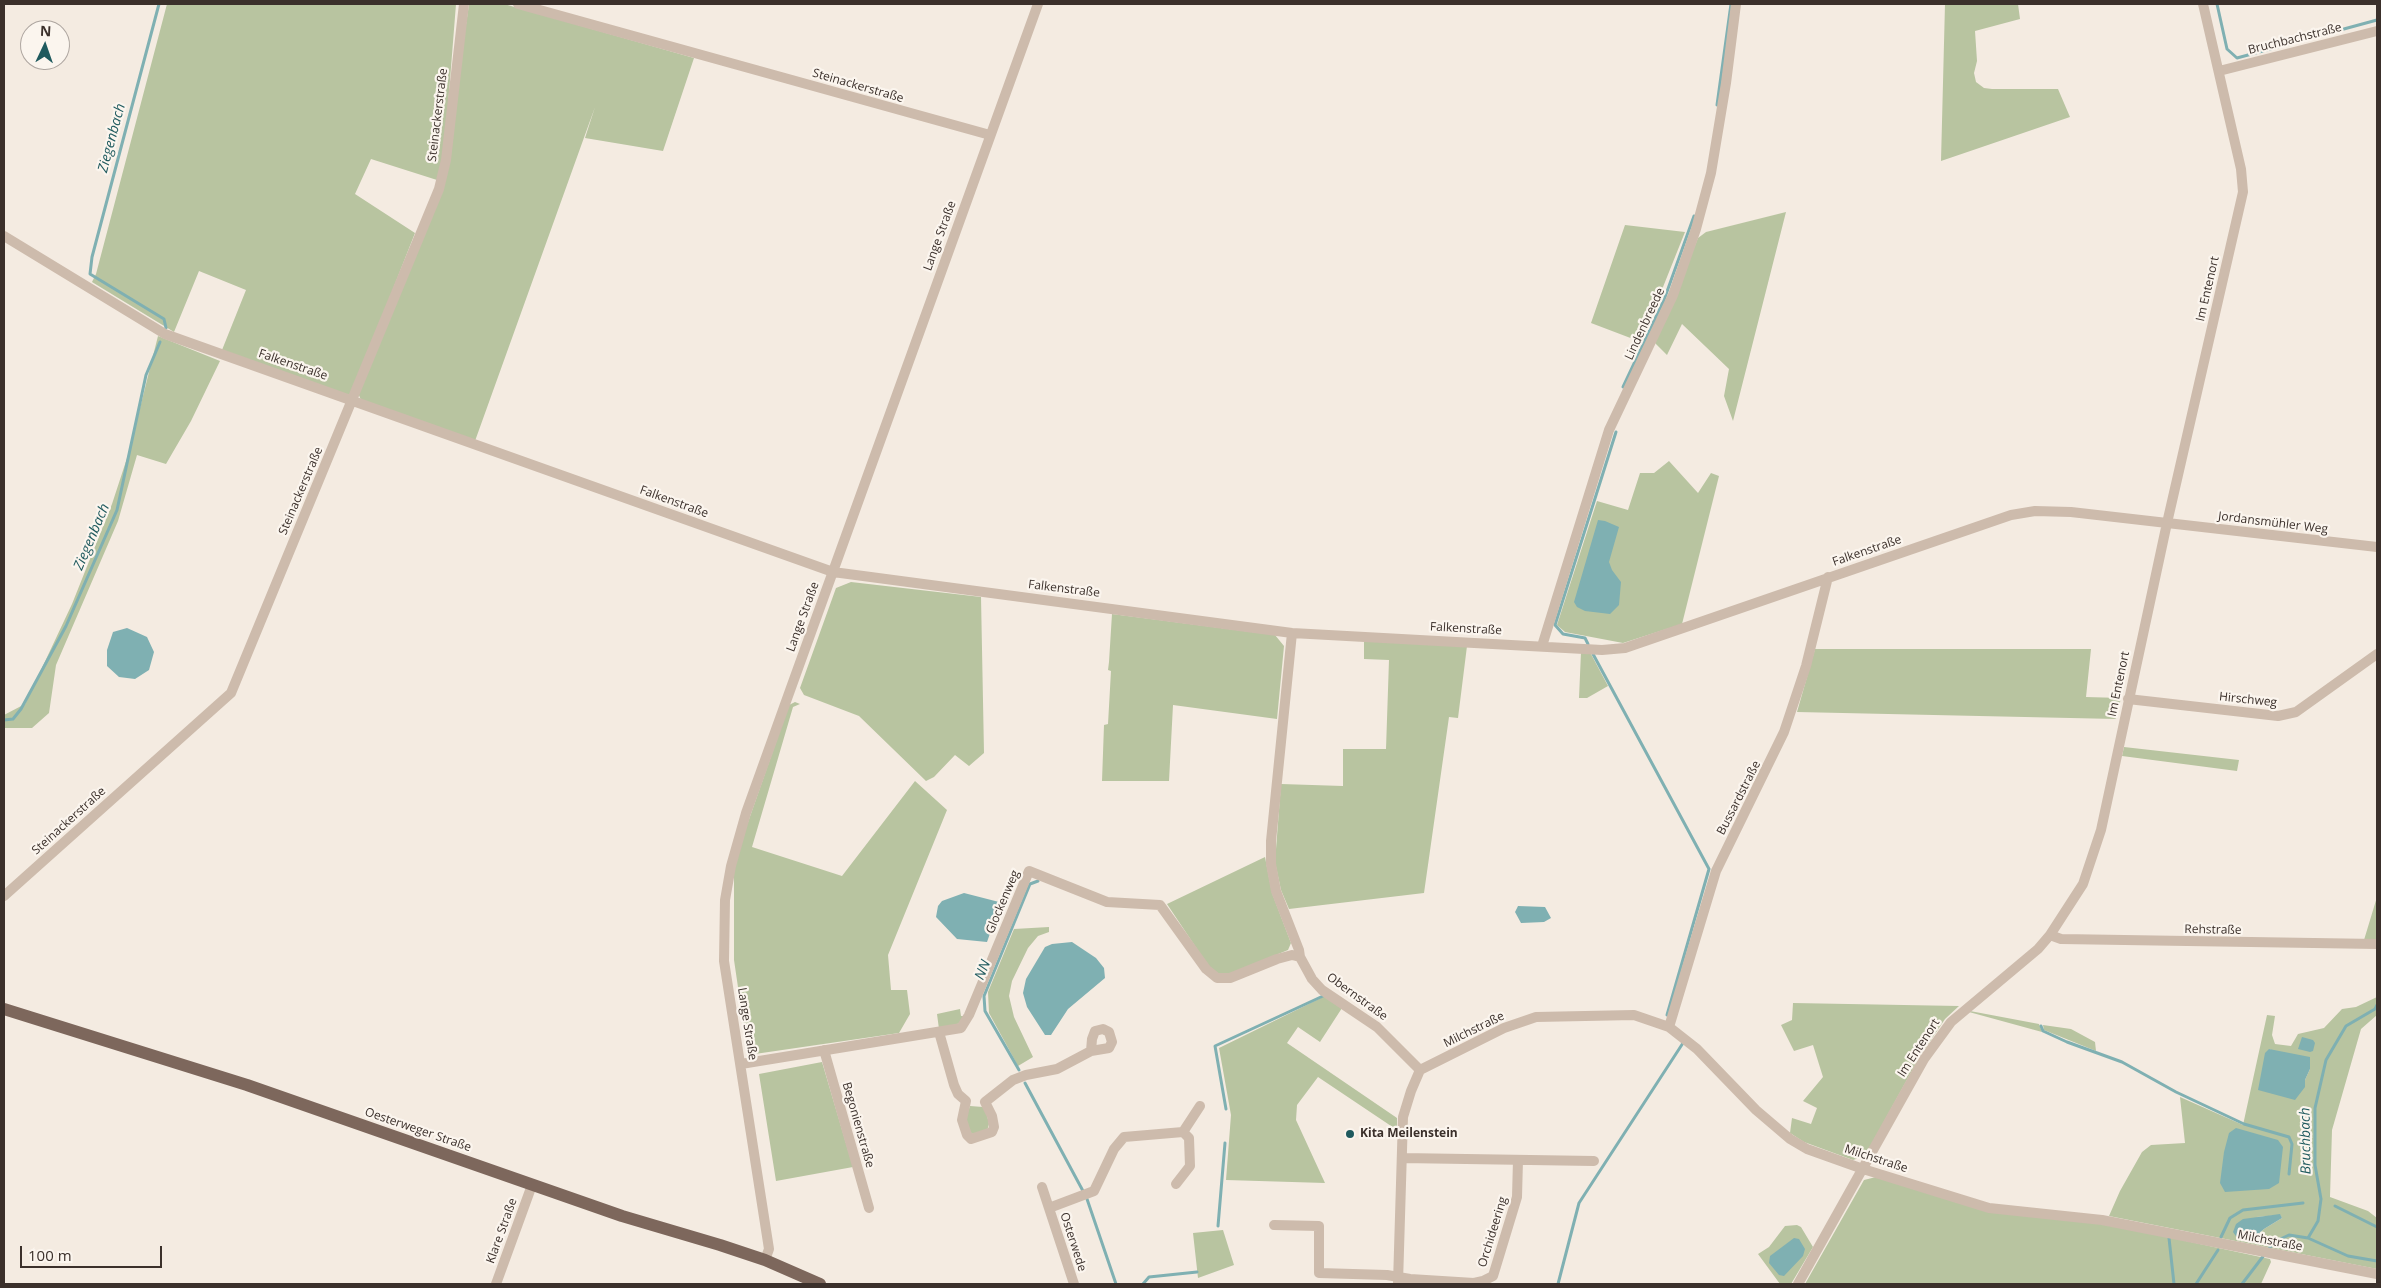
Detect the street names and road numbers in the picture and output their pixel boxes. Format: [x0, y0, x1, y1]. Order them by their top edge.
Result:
street label: Bruchbachstraße [2247, 20, 2343, 58]
street label: Steinackerstraße [811, 66, 905, 106]
street label: Steinackerstraße [425, 67, 451, 163]
street label: Lange Straße [921, 199, 959, 273]
street label: Im Entenort [2194, 255, 2222, 323]
street label: Lindenbreede [1622, 286, 1668, 362]
street label: Falkenstraße [257, 346, 329, 384]
street label: Steinackerstraße [276, 445, 326, 537]
street label: Falkenstraße [638, 483, 710, 521]
street label: Jordansmühler Weg [2217, 509, 2329, 537]
street label: Falkenstraße [1831, 532, 1903, 570]
street label: Falkenstraße [1027, 577, 1101, 601]
street label: Lange Straße [784, 580, 822, 654]
street label: Falkenstraße [1430, 620, 1502, 638]
street label: Im Entenort [2105, 650, 2133, 718]
street label: Hirschweg [2218, 690, 2278, 710]
street label: Bussardstraße [1714, 759, 1764, 837]
street label: Steinackerstraße [29, 784, 109, 858]
street label: Glockenweg [983, 868, 1023, 936]
street label: Rehstraße [2184, 922, 2242, 938]
street label: Obernstraße [1324, 970, 1390, 1024]
street label: Lange Straße [734, 987, 760, 1061]
street label: Milchstraße [1441, 1009, 1507, 1051]
street label: Im Entenort [1895, 1016, 1943, 1080]
street label: Begonienstraße [839, 1080, 877, 1170]
street label: Oesterweger Straße [363, 1105, 473, 1155]
street label: Milchstraße [1843, 1142, 1909, 1176]
street label: Orchideering [1475, 1195, 1511, 1269]
street label: Klare Straße [484, 1196, 520, 1266]
street label: Osterwede [1057, 1211, 1089, 1273]
street label: Milchstraße [2236, 1228, 2304, 1254]

